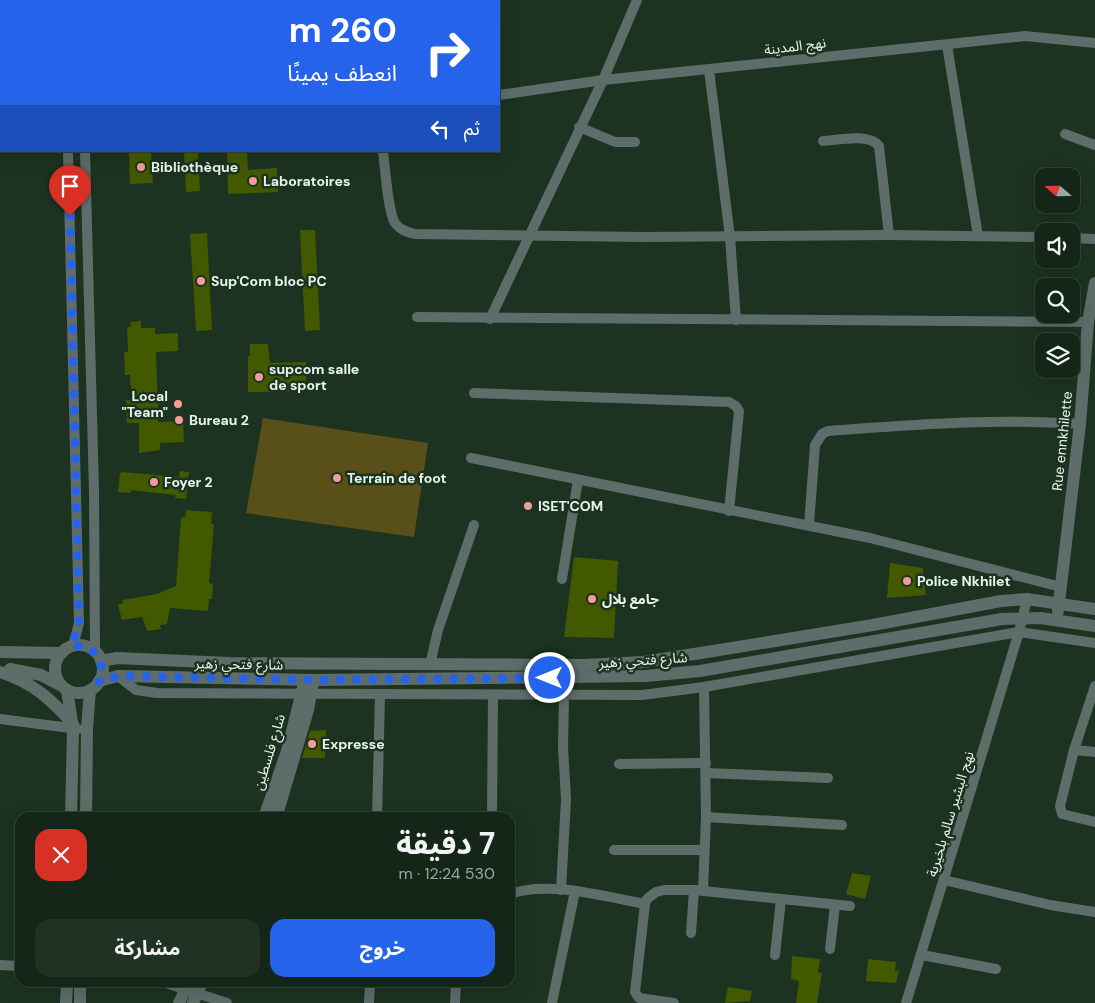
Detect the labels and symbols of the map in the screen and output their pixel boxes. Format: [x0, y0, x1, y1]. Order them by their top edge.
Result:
street label: نهج المدينة [763, 33, 827, 61]
place label: Bibliothèque [151, 158, 238, 176]
marker: Bibliothèque [135, 161, 147, 173]
pin [49, 165, 91, 216]
north arrow [1035, 168, 1080, 212]
place label: Laboratoires [263, 172, 350, 190]
marker: Laboratoires [247, 175, 259, 187]
place label: Sup'Com bloc PC [211, 272, 327, 290]
marker: Sup'Com bloc PC [195, 275, 207, 287]
place label: supcom salle de sport [269, 360, 359, 394]
marker: supcom salle de sport [253, 371, 265, 383]
place label: Local "Team" [122, 387, 168, 421]
street label: Rue ennkhilette [1048, 390, 1076, 492]
marker: Local "Team" [172, 398, 184, 410]
place label: Bureau 2 [189, 411, 249, 429]
marker: Bureau 2 [173, 414, 185, 426]
place label: Terrain de foot [347, 469, 447, 487]
marker: Terrain de foot [331, 472, 343, 484]
place label: Foyer 2 [164, 473, 213, 491]
marker: Foyer 2 [148, 476, 160, 488]
place label: ISET'COM [538, 497, 603, 515]
marker: ISET'COM [522, 500, 534, 512]
place label: Police Nkhilet [917, 572, 1011, 590]
marker: Police Nkhilet [901, 575, 913, 587]
place label: جامع بلال [602, 590, 659, 609]
marker: جامع بلال [586, 593, 598, 605]
street label: شارع فتحي زهير [597, 648, 688, 674]
position arrow [523, 651, 575, 703]
street label: شارع فتحي زهير [193, 654, 284, 676]
street label: شارع فلسطين [249, 712, 291, 793]
place label: Expresse [322, 735, 385, 753]
marker: Expresse [306, 738, 318, 750]
street label: نهج البشير سالم بلخيرية [922, 749, 980, 880]

